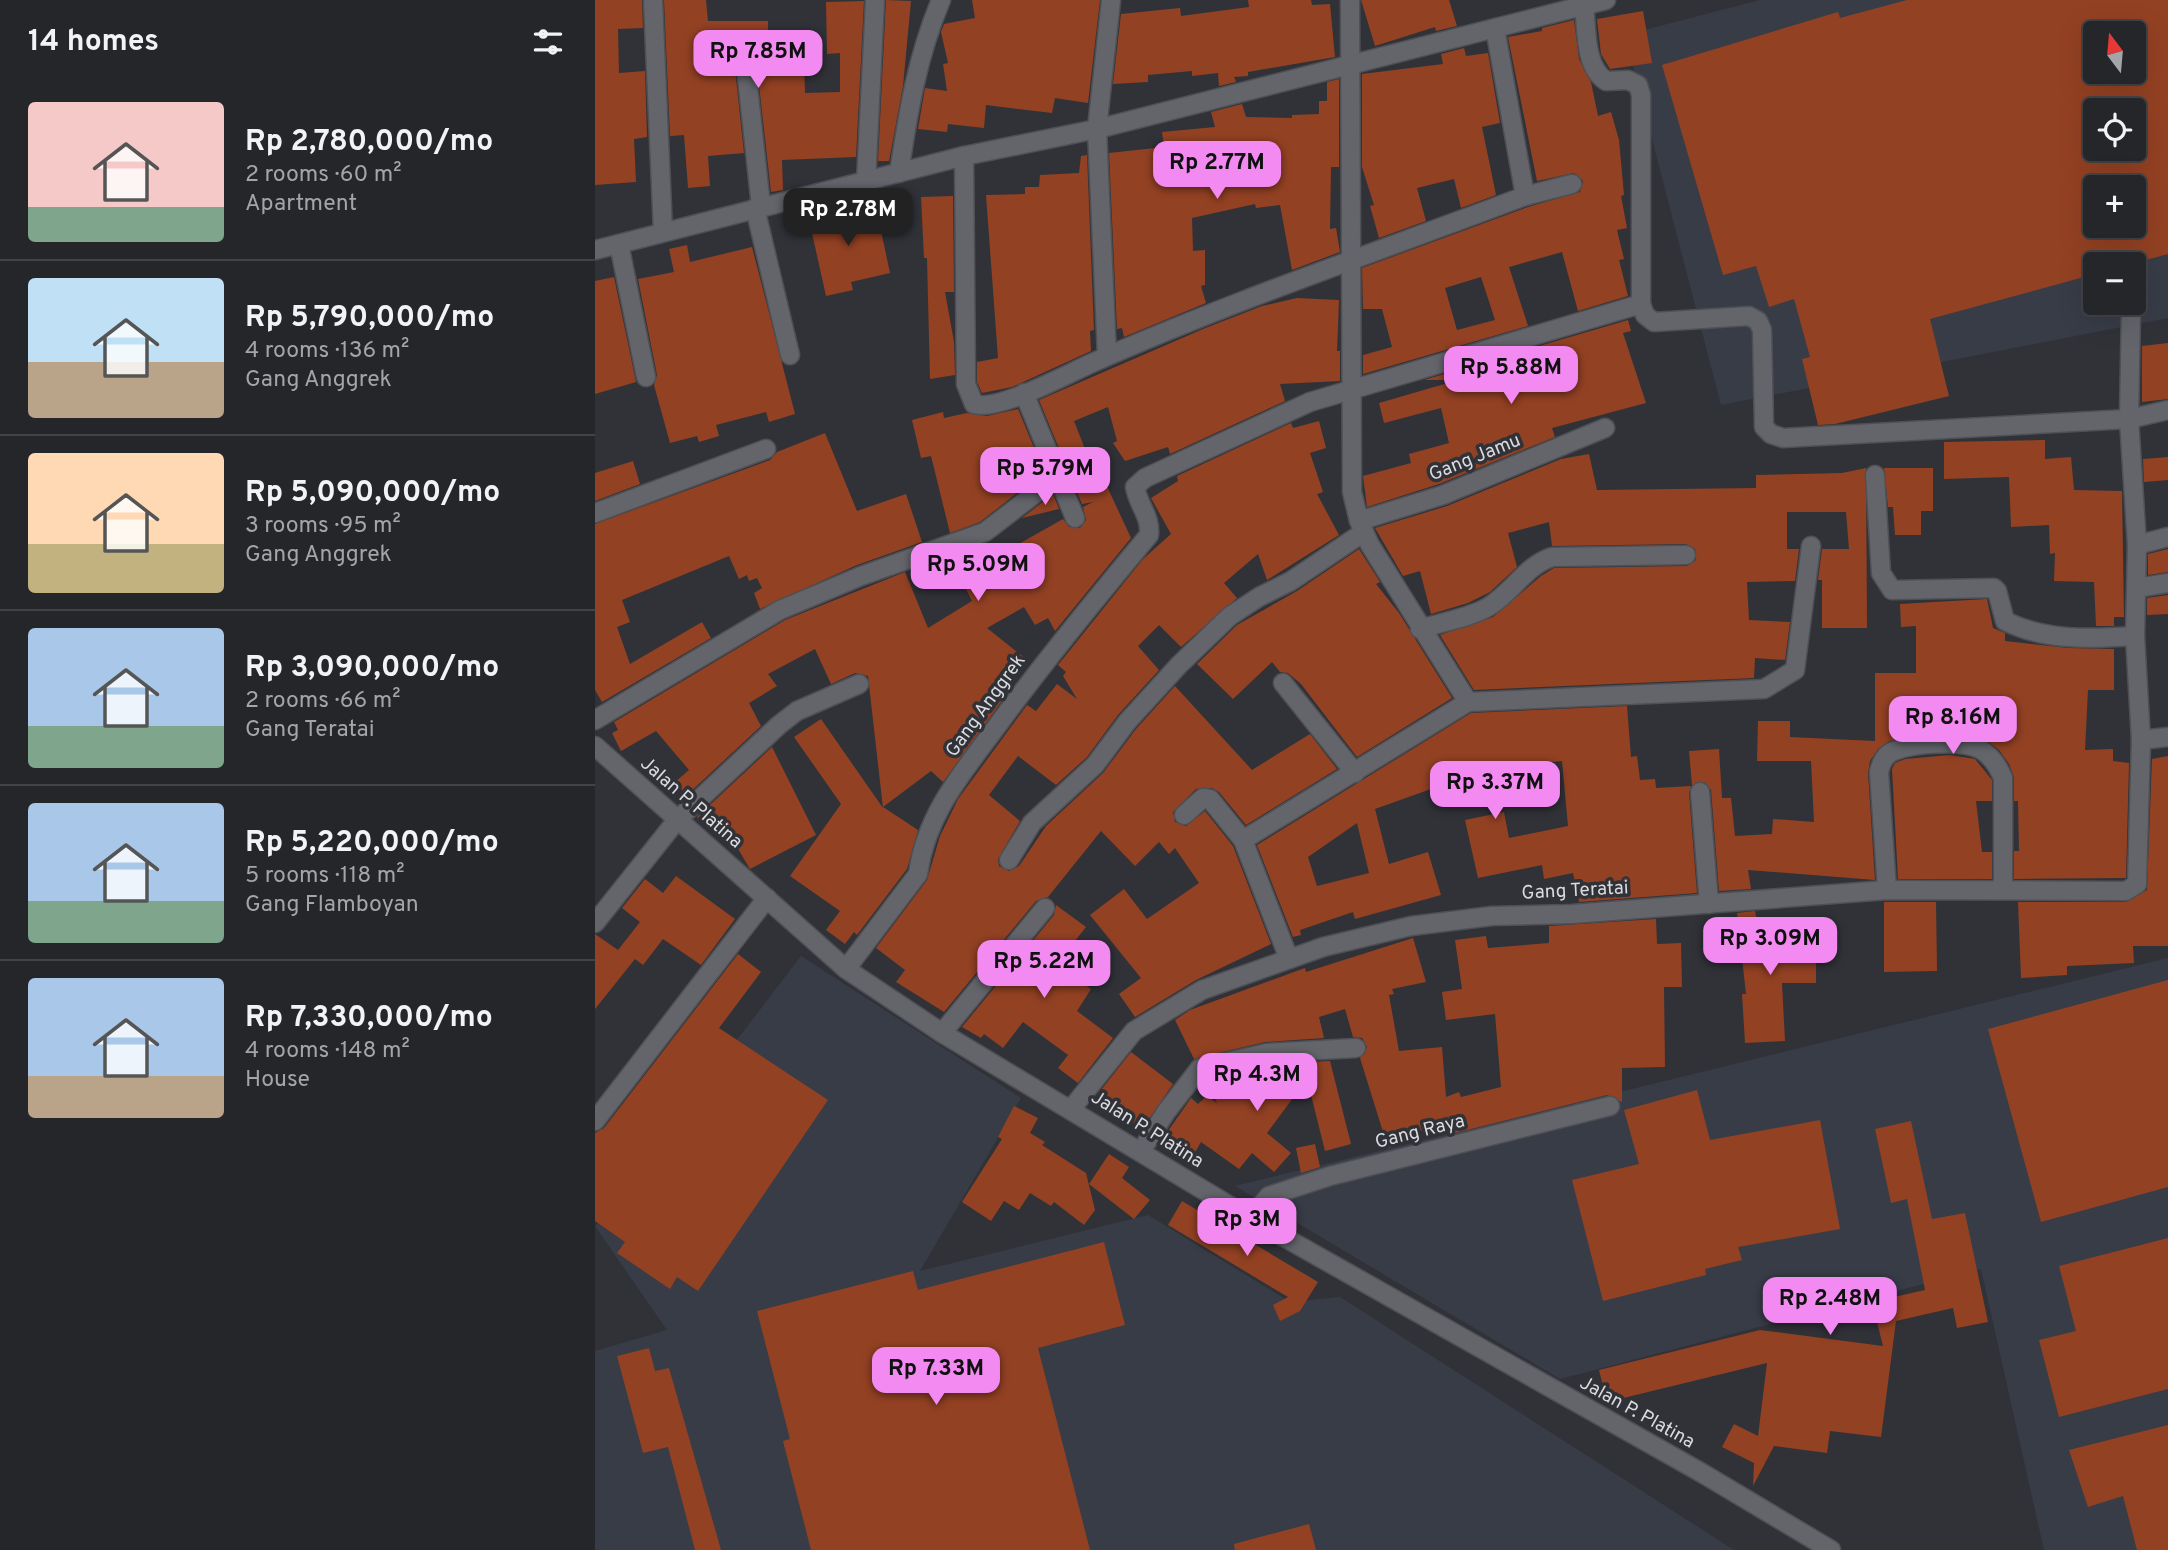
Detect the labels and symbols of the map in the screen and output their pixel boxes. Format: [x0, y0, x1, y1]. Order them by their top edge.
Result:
north arrow [2083, 21, 2145, 84]
pin: Rp 7.85M [686, 31, 830, 90]
pin: Rp 2.77M [1145, 142, 1289, 201]
pin: Rp 2.78M [776, 188, 920, 248]
pin: Rp 5.88M [1439, 346, 1583, 406]
street label: Gang Jamu [1426, 429, 1524, 487]
pin: Rp 5.79M [973, 448, 1117, 507]
pin: Rp 5.09M [906, 544, 1050, 603]
street label: Gang Anggrek [941, 650, 1031, 762]
pin: Rp 8.16M [1881, 696, 2025, 756]
street label: Jalan P. Platina [635, 752, 747, 854]
pin: Rp 3.37M [1423, 762, 1567, 821]
street label: Gang Teratai [1521, 876, 1629, 906]
pin: Rp 3.09M [1698, 918, 1842, 977]
pin: Rp 5.22M [972, 940, 1116, 1000]
pin: Rp 4.3M [1192, 1054, 1322, 1113]
street label: Jalan P. Platina [1086, 1086, 1208, 1174]
street label: Gang Raya [1373, 1109, 1467, 1155]
pin: Rp 3M [1198, 1198, 1296, 1258]
pin: Rp 2.48M [1758, 1278, 1902, 1337]
pin: Rp 7.33M [864, 1348, 1008, 1407]
street label: Jalan P. Platina [1575, 1371, 1699, 1455]

